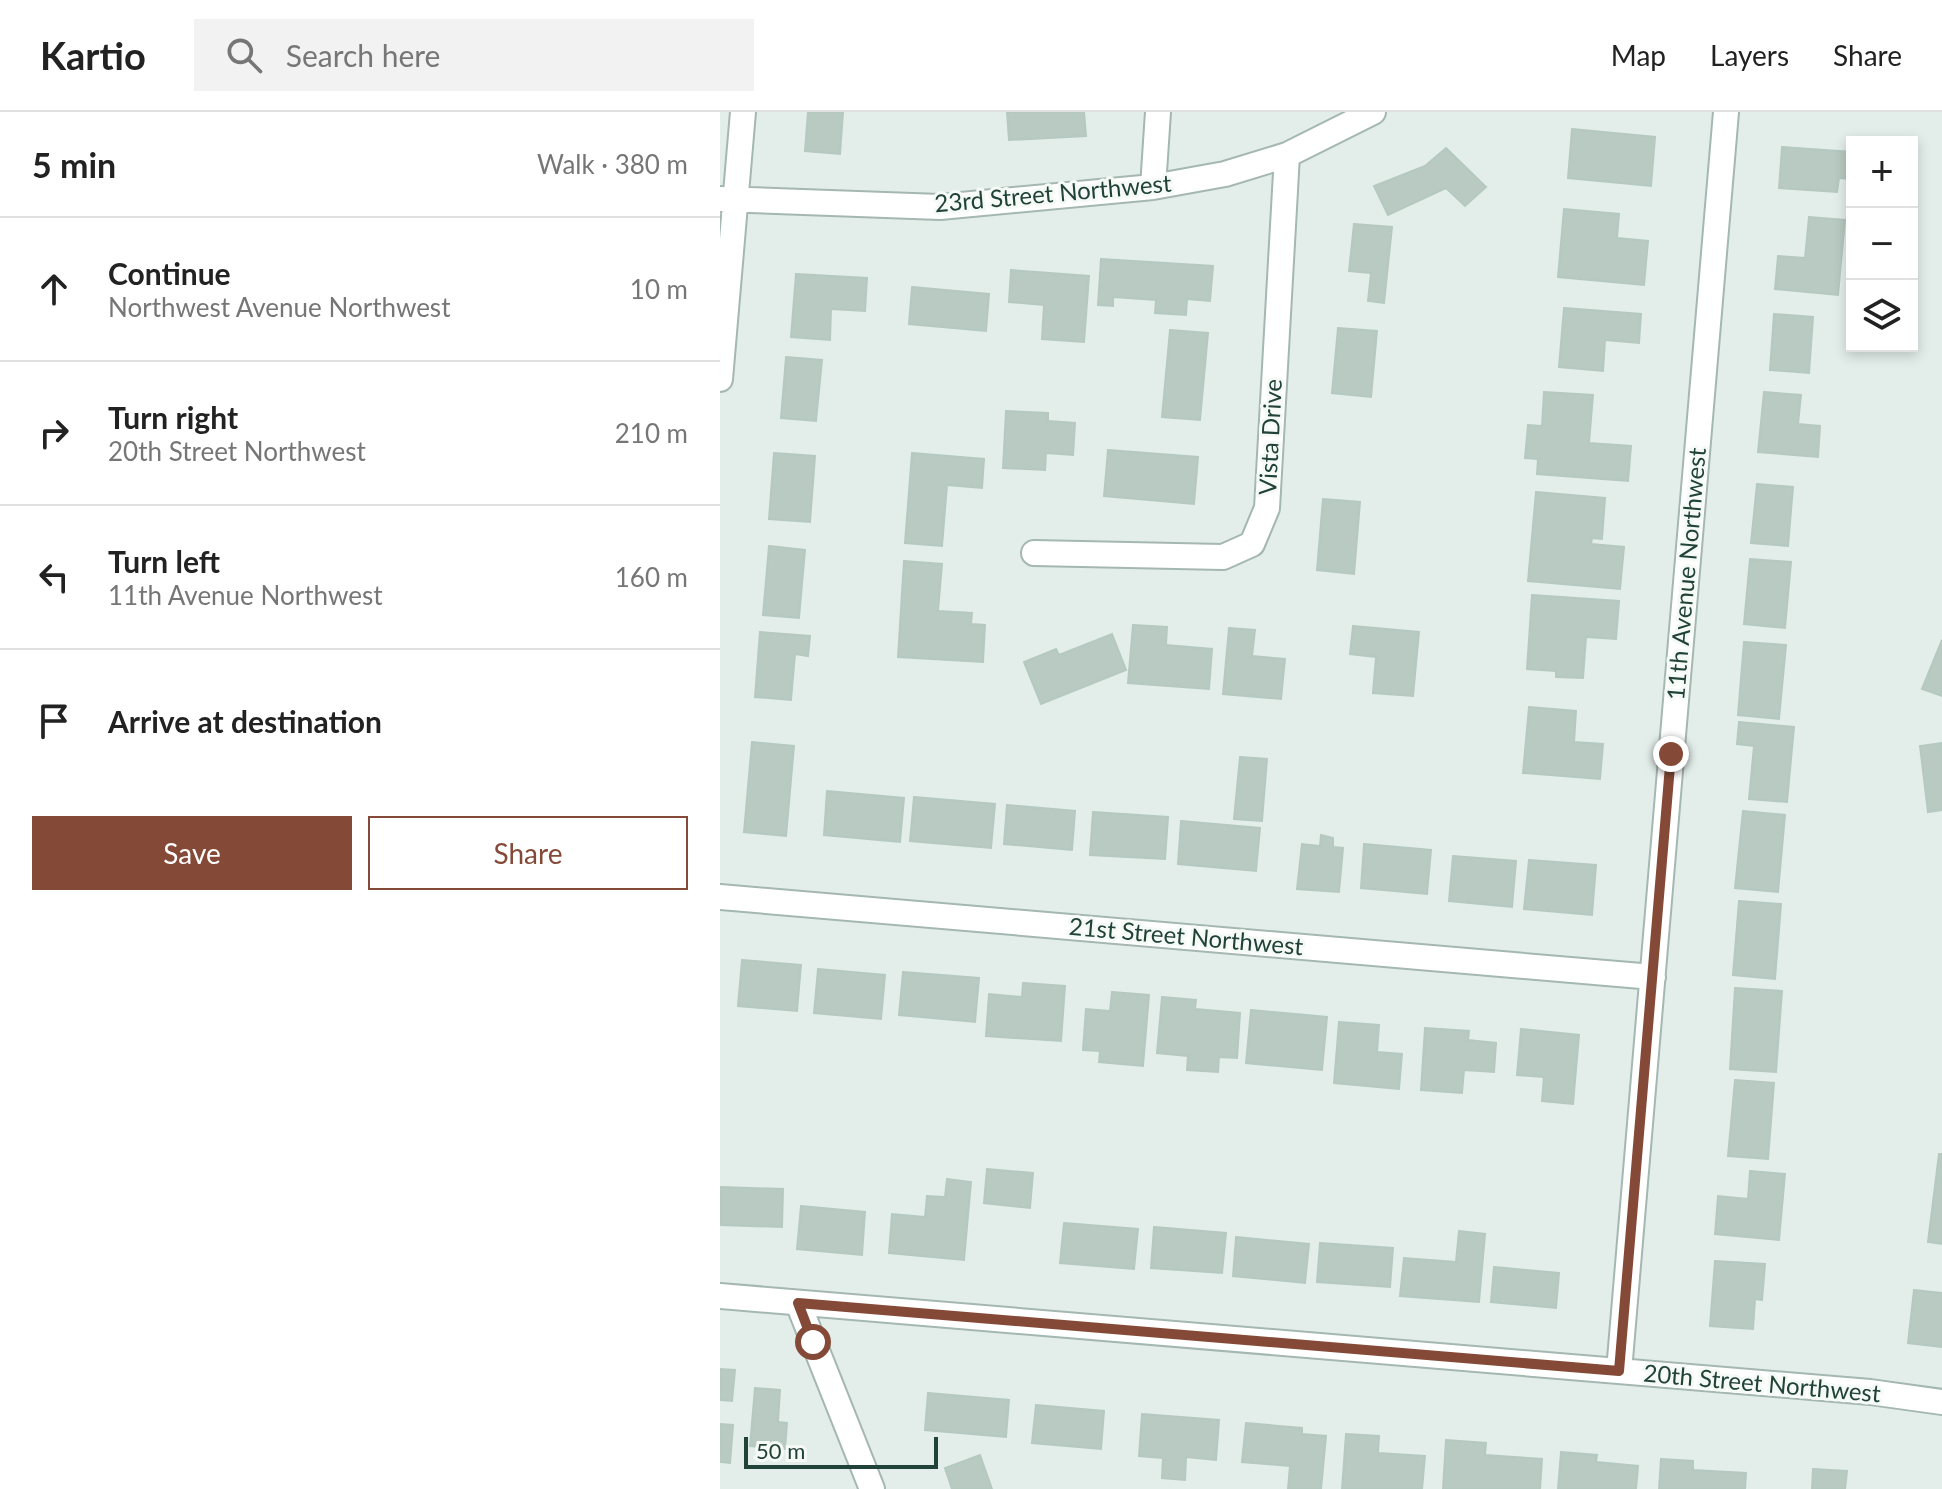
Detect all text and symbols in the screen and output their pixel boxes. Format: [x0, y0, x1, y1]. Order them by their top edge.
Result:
search box [194, 19, 754, 91]
text: Kartio [40, 32, 146, 78]
icon: search [222, 33, 266, 77]
text: Search here [286, 37, 440, 73]
text: Map [1611, 38, 1666, 72]
text: Layers [1710, 38, 1789, 72]
text: Share [1833, 38, 1902, 72]
map controls [1846, 136, 1918, 352]
button: + [1846, 136, 1918, 208]
text: 5 min [32, 144, 116, 185]
text: Walk · 380 m [537, 148, 688, 180]
street label: 23rd Street Northwest [933, 168, 1173, 217]
button: − [1846, 208, 1918, 280]
text: Continue [108, 255, 231, 291]
icon: ahead [32, 267, 76, 311]
text: 10 m [630, 273, 688, 305]
button: layers [1846, 280, 1918, 352]
text: Northwest Avenue Northwest [108, 291, 450, 323]
street label: Vista Drive [1252, 378, 1287, 496]
text: Turn right [108, 399, 238, 435]
icon: right [32, 411, 76, 455]
text: 210 m [615, 417, 688, 449]
text: 20th Street Northwest [108, 435, 366, 467]
street label: 11th Avenue Northwest [1660, 446, 1711, 701]
text: Turn left [108, 543, 220, 579]
icon: left [32, 555, 76, 599]
text: 160 m [615, 561, 688, 593]
text: 11th Avenue Northwest [108, 579, 382, 611]
icon: arrive [32, 699, 76, 743]
text: Arrive at destination [108, 703, 382, 739]
route end [1653, 736, 1689, 772]
button: Save [32, 816, 352, 890]
button: Share [368, 816, 688, 890]
street label: 21st Street Northwest [1068, 911, 1305, 960]
route start [795, 1324, 831, 1360]
street label: 20th Street Northwest [1642, 1358, 1882, 1407]
scale bar [744, 1433, 938, 1469]
text: 50 m [756, 1437, 805, 1464]

